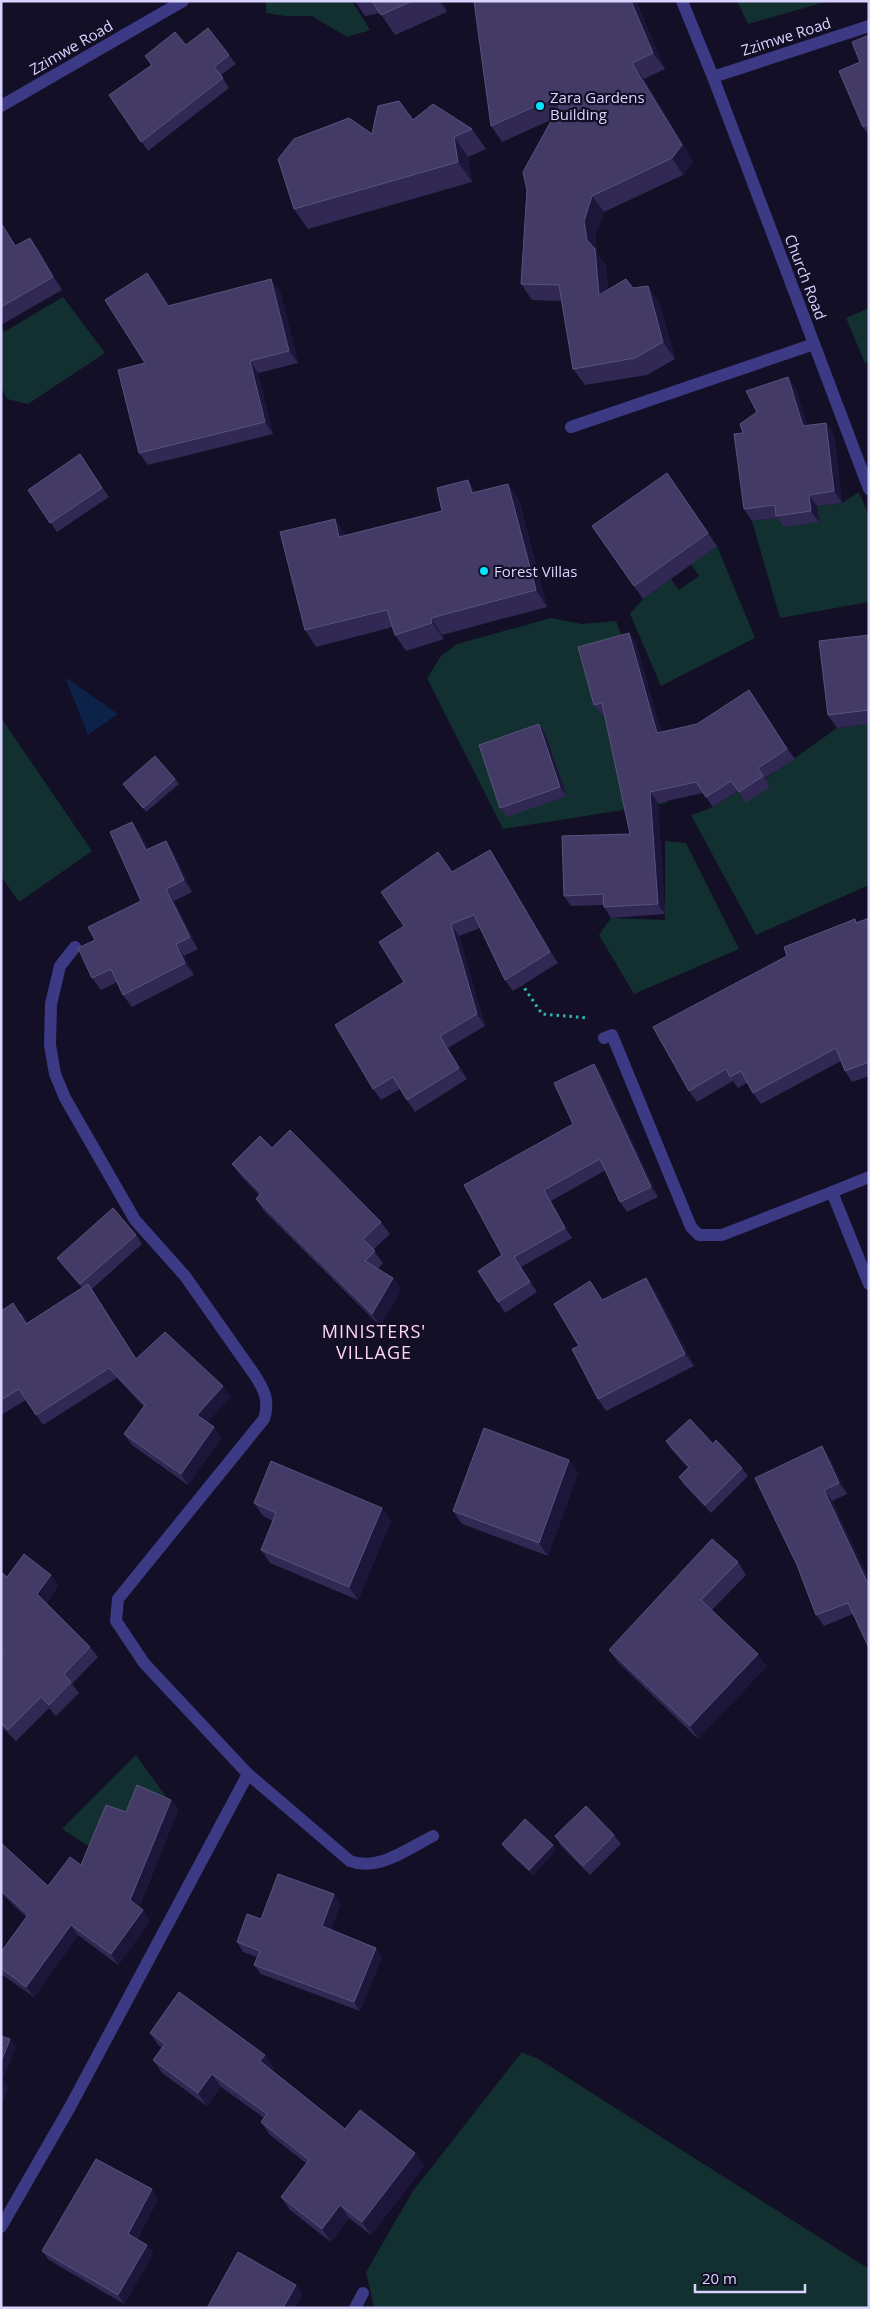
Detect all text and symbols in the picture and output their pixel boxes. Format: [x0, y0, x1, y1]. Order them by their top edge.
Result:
street label: Zzimwe Road [739, 12, 833, 60]
street label: Zzimwe Road [26, 15, 116, 79]
place label: Zara Gardens Building [550, 87, 645, 124]
marker: Zara Gardens Building [534, 100, 546, 112]
street label: Church Road [781, 231, 831, 323]
place label: Forest Villas [494, 561, 578, 581]
marker: Forest Villas [478, 565, 490, 577]
district label: MINISTERS' VILLAGE [322, 1319, 426, 1364]
scale bar [695, 2262, 805, 2294]
text: 20 m [702, 2268, 737, 2288]

